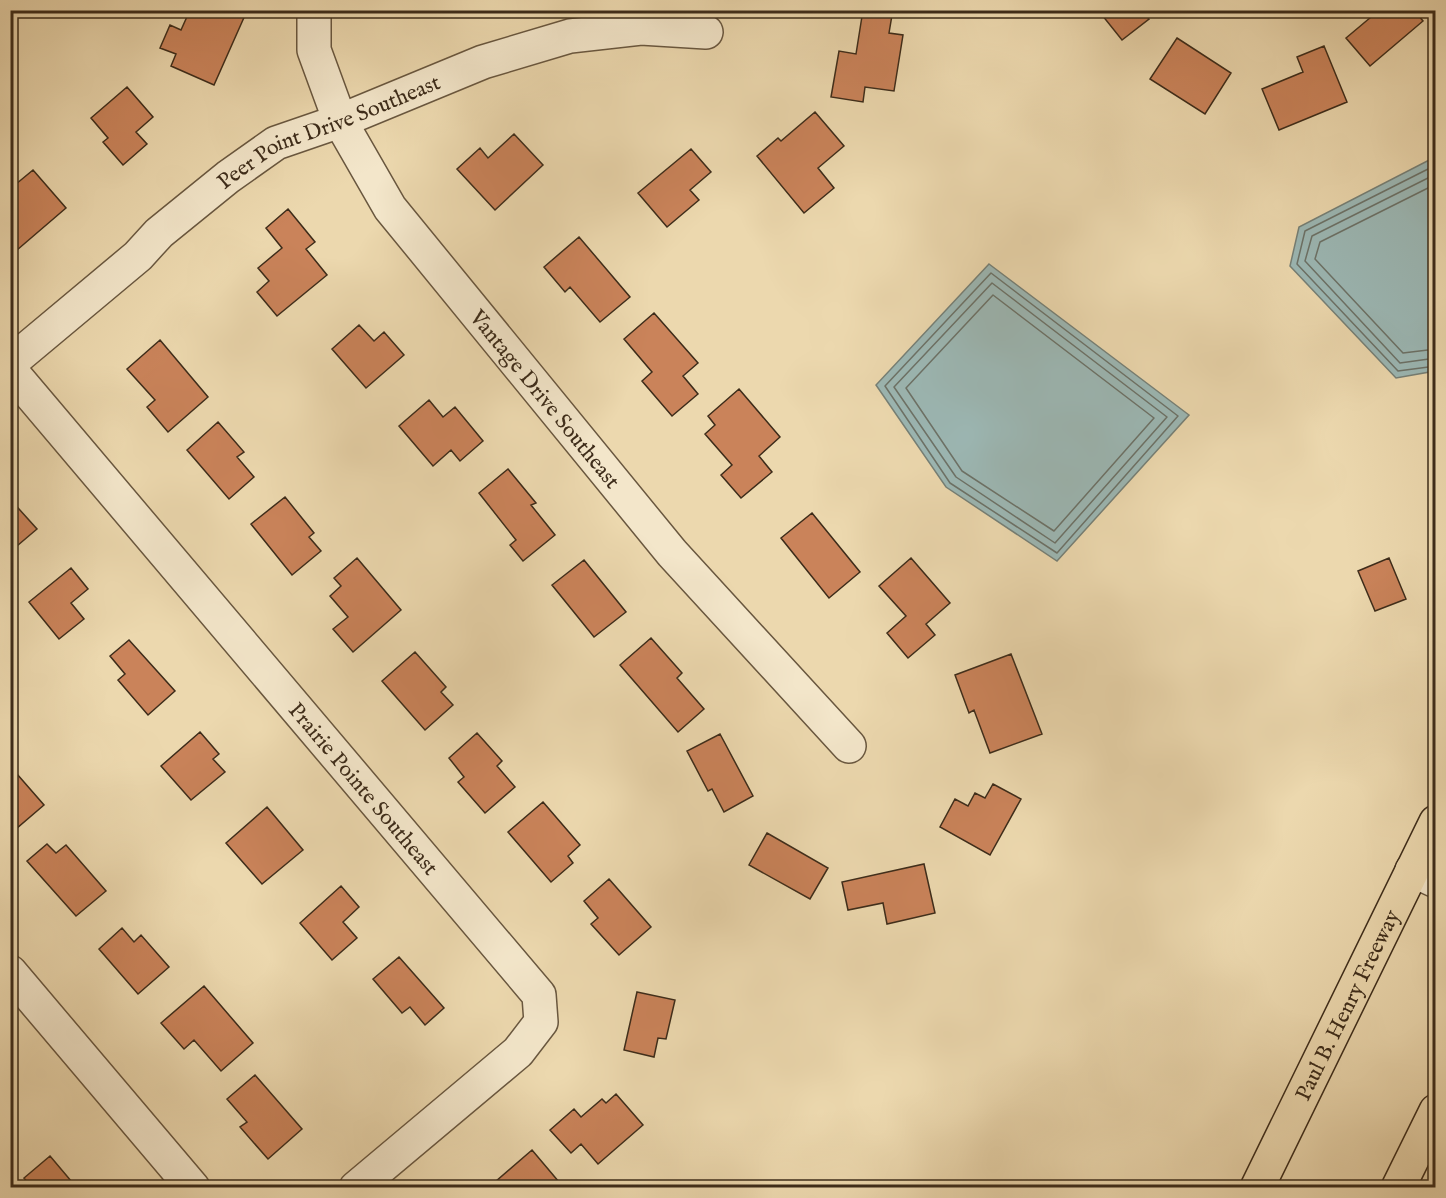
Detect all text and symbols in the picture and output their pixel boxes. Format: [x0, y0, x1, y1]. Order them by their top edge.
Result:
street label: Peer Point Drive Southeast [212, 69, 445, 196]
street label: Vantage Drive Southeast [462, 304, 626, 495]
street label: Prairie Pointe Southeast [281, 697, 444, 882]
street label: Paul B. Henry Freeway [1290, 905, 1407, 1106]

